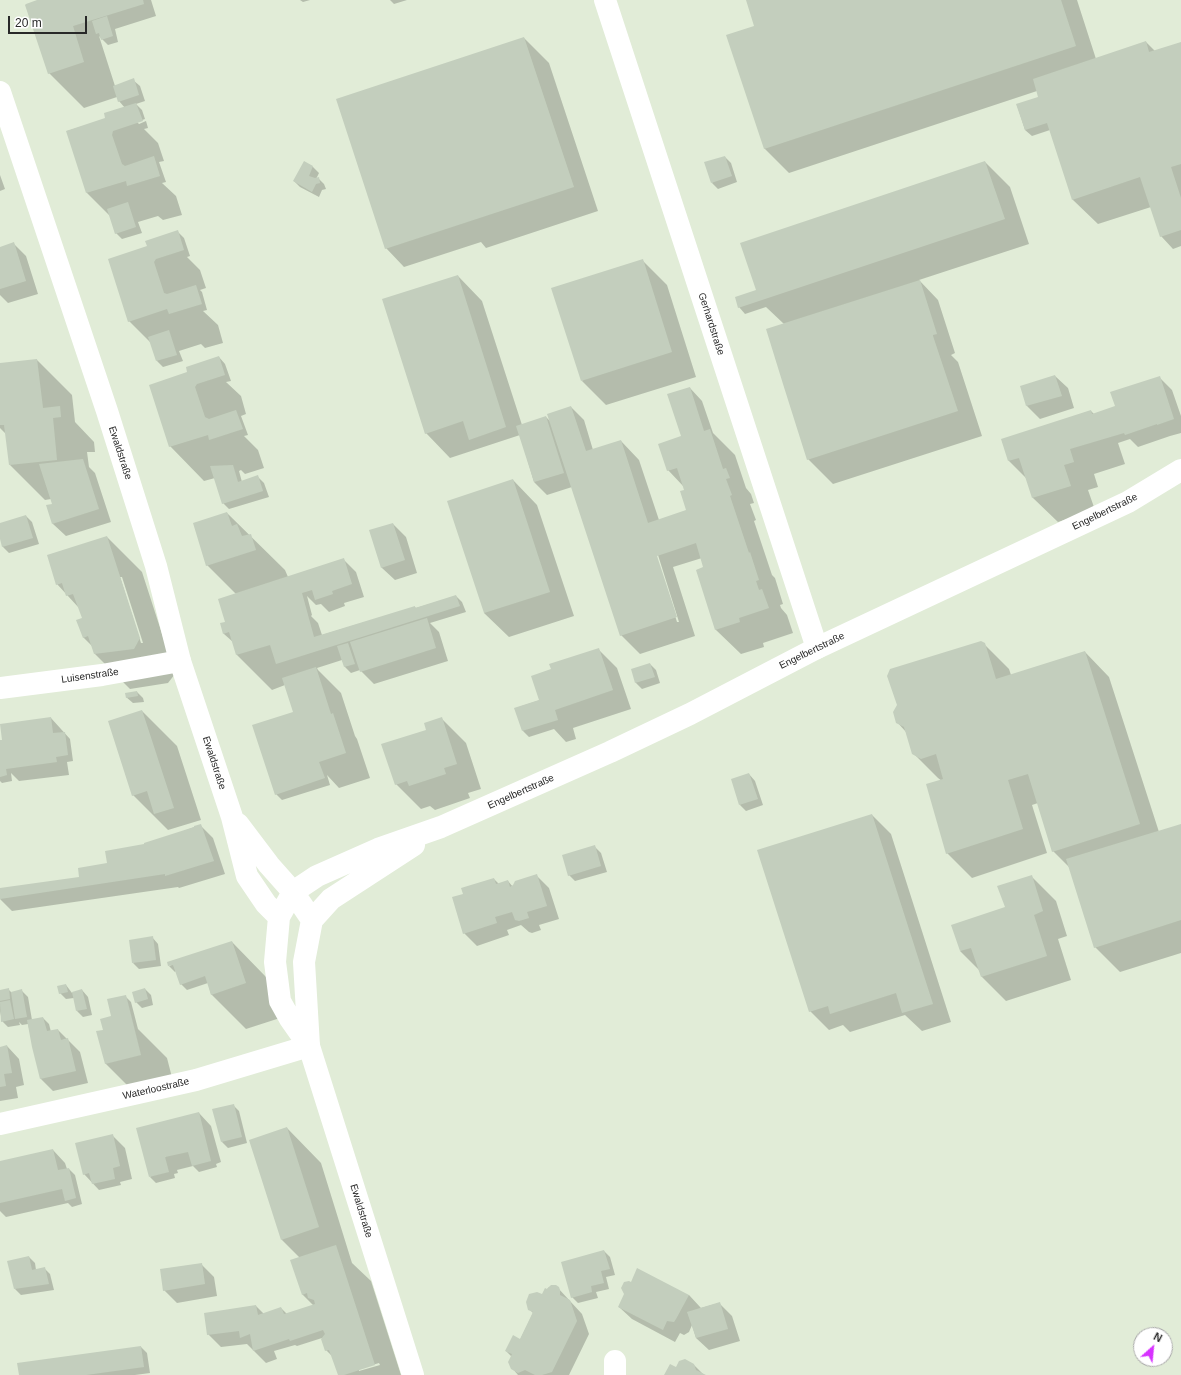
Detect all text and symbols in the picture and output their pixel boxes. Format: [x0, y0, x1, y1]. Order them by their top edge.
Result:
scale bar [10, 8, 89, 34]
text: 20 m [15, 16, 42, 30]
street label: Gerhardstraße [695, 291, 727, 357]
street label: Ewaldstraße [106, 425, 134, 481]
street label: Engelbertstraße [1070, 491, 1140, 533]
street label: Engelbertstraße [777, 630, 847, 672]
street label: Luisenstraße [61, 666, 119, 686]
street label: Ewaldstraße [200, 735, 228, 791]
street label: Engelbertstraße [486, 772, 556, 812]
street label: Waterloostraße [122, 1076, 190, 1102]
street label: Ewaldstraße [347, 1183, 375, 1239]
north arrow [1133, 1327, 1173, 1367]
text: N [1152, 1330, 1164, 1344]

